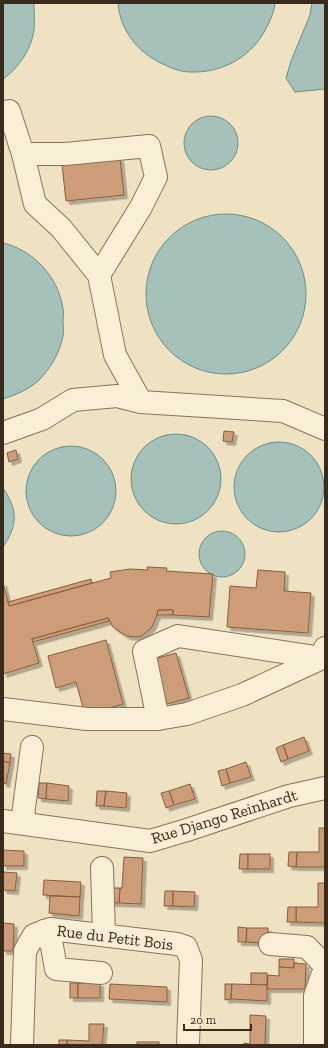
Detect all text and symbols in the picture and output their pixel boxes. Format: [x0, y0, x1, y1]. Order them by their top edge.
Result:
street label: Rue Django Reinhardt [149, 785, 300, 848]
street label: Rue du Petit Bois [56, 921, 174, 954]
scale bar [184, 1006, 251, 1032]
text: 20 m [190, 1013, 217, 1027]

